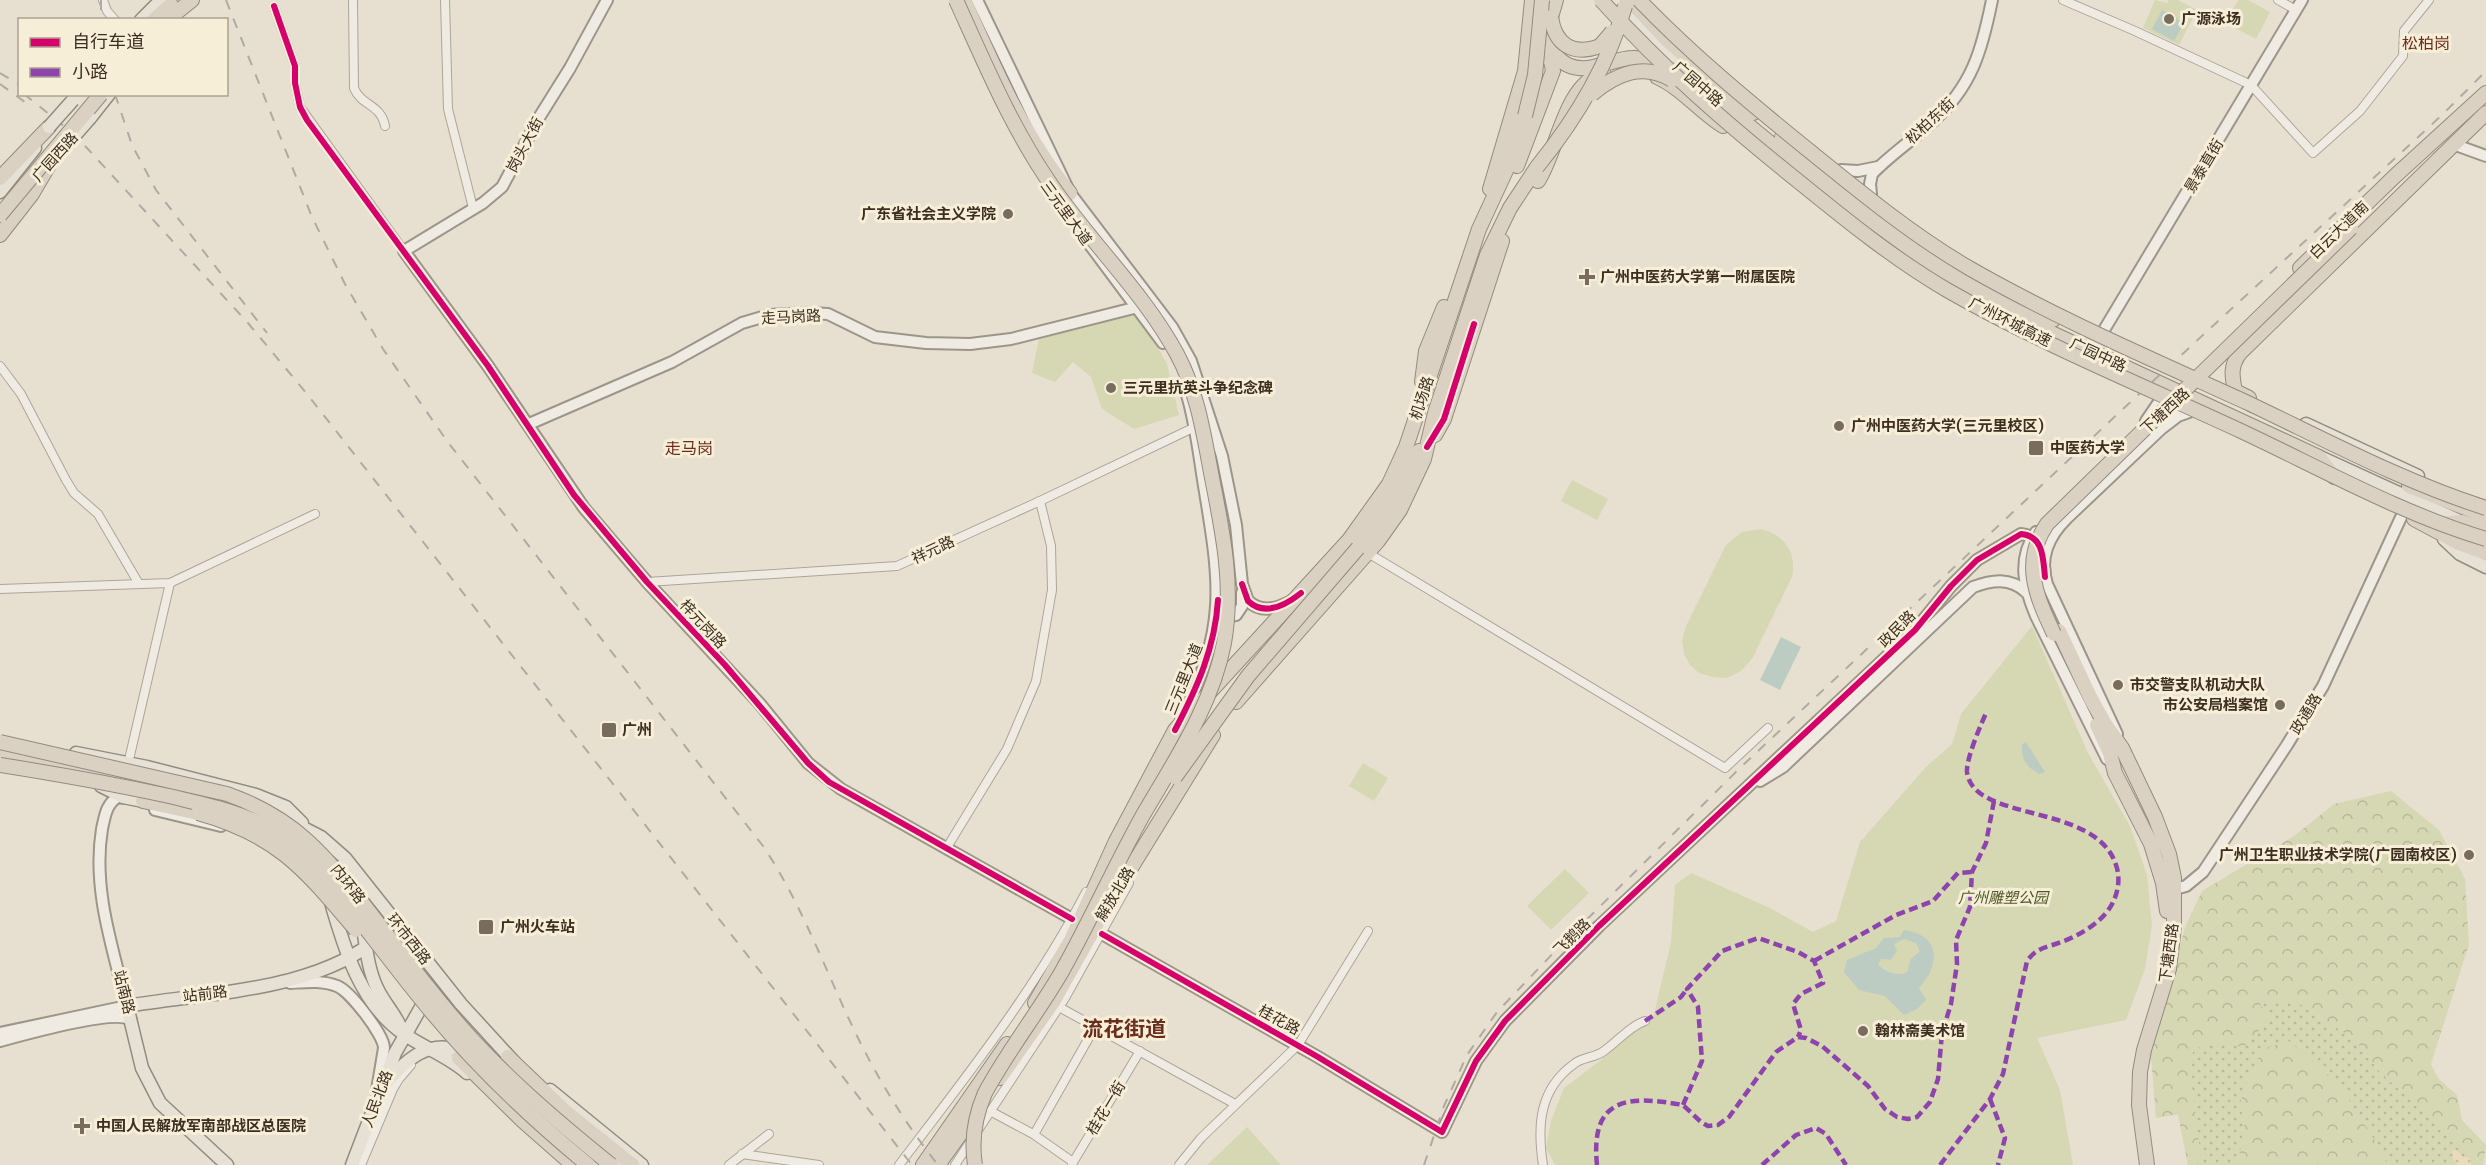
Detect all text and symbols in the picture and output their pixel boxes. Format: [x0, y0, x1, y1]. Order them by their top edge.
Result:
place label: 广源泳场 [2181, 9, 2241, 28]
marker: 广源泳场 [2162, 12, 2176, 26]
legend [18, 18, 228, 96]
text: 自行车道 [72, 30, 144, 53]
district label: 松柏岗 [2402, 33, 2450, 53]
street label: 广园中路 [1669, 57, 1727, 110]
text: 小路 [72, 60, 108, 83]
street label: 松柏东街 [1901, 93, 1958, 148]
street label: 岗头大街 [502, 114, 547, 176]
street label: 广园西路 [27, 128, 82, 185]
street label: 景泰直街 [2180, 135, 2227, 196]
street label: 三元里大道 [1037, 177, 1096, 249]
street label: 白云大道南 [2305, 197, 2372, 263]
place label: 广东省社会主义学院 [861, 204, 996, 223]
marker: 广东省社会主义学院 [1001, 207, 1015, 221]
place label: 广州中医药大学第一附属医院 [1600, 267, 1795, 286]
marker: 广州中医药大学第一附属医院 [1578, 268, 1596, 286]
street label: 广州环城高速 [1966, 293, 2055, 350]
street label: 走马岗路 [761, 305, 821, 328]
street label: 广园中路 [2067, 333, 2129, 376]
street label: 机场路 [1406, 374, 1438, 422]
place label: 三元里抗英斗争纪念碑 [1123, 378, 1273, 397]
marker: 三元里抗英斗争纪念碑 [1104, 381, 1118, 395]
street label: 下塘西路 [2136, 383, 2193, 438]
place label: 广州中医药大学(三元里校区) [1851, 416, 2044, 435]
marker: 广州中医药大学(三元里校区) [1832, 419, 1846, 433]
district label: 走马岗 [665, 438, 713, 458]
place label: 中医药大学 [2050, 438, 2125, 457]
marker: 中医药大学 [2027, 439, 2045, 457]
street label: 祥元路 [908, 531, 957, 568]
street label: 梓元岗路 [676, 595, 731, 652]
street label: 政民路 [1874, 606, 1919, 651]
street label: 三元里大道 [1161, 640, 1206, 717]
place label: 市交警支队机动大队 [2130, 675, 2265, 694]
marker: 市交警支队机动大队 [2111, 678, 2125, 692]
street label: 政通路 [2286, 690, 2325, 738]
place label: 市公安局档案馆 [2163, 695, 2268, 714]
marker: 市公安局档案馆 [2273, 698, 2287, 712]
place label: 广州 [622, 720, 652, 739]
marker: 广州 [600, 721, 618, 739]
place label: 广州卫生职业技术学院(广园南校区) [2219, 845, 2457, 864]
marker: 广州卫生职业技术学院(广园南校区) [2462, 848, 2476, 862]
street label: 内环路 [327, 860, 370, 907]
street label: 解放北路 [1091, 863, 1138, 924]
park label: 广州雕塑公园 [1958, 888, 2050, 907]
street label: 环市西路 [383, 909, 435, 968]
street label: 飞鹅路 [1549, 914, 1594, 959]
place label: 广州火车站 [500, 917, 575, 936]
marker: 广州火车站 [477, 918, 495, 936]
street label: 下塘西路 [2155, 922, 2182, 984]
street label: 站南路 [110, 968, 139, 1016]
street label: 站前路 [181, 981, 228, 1006]
street label: 桂花路 [1255, 1000, 1304, 1039]
district label: 流花街道 [1082, 1015, 1166, 1042]
place label: 翰林斋美术馆 [1875, 1021, 1965, 1040]
marker: 翰林斋美术馆 [1856, 1024, 1870, 1038]
street label: 人民北路 [357, 1067, 396, 1130]
street label: 桂花一街 [1082, 1077, 1129, 1138]
place label: 中国人民解放军南部战区总医院 [96, 1116, 306, 1135]
marker: 中国人民解放军南部战区总医院 [73, 1117, 91, 1135]

